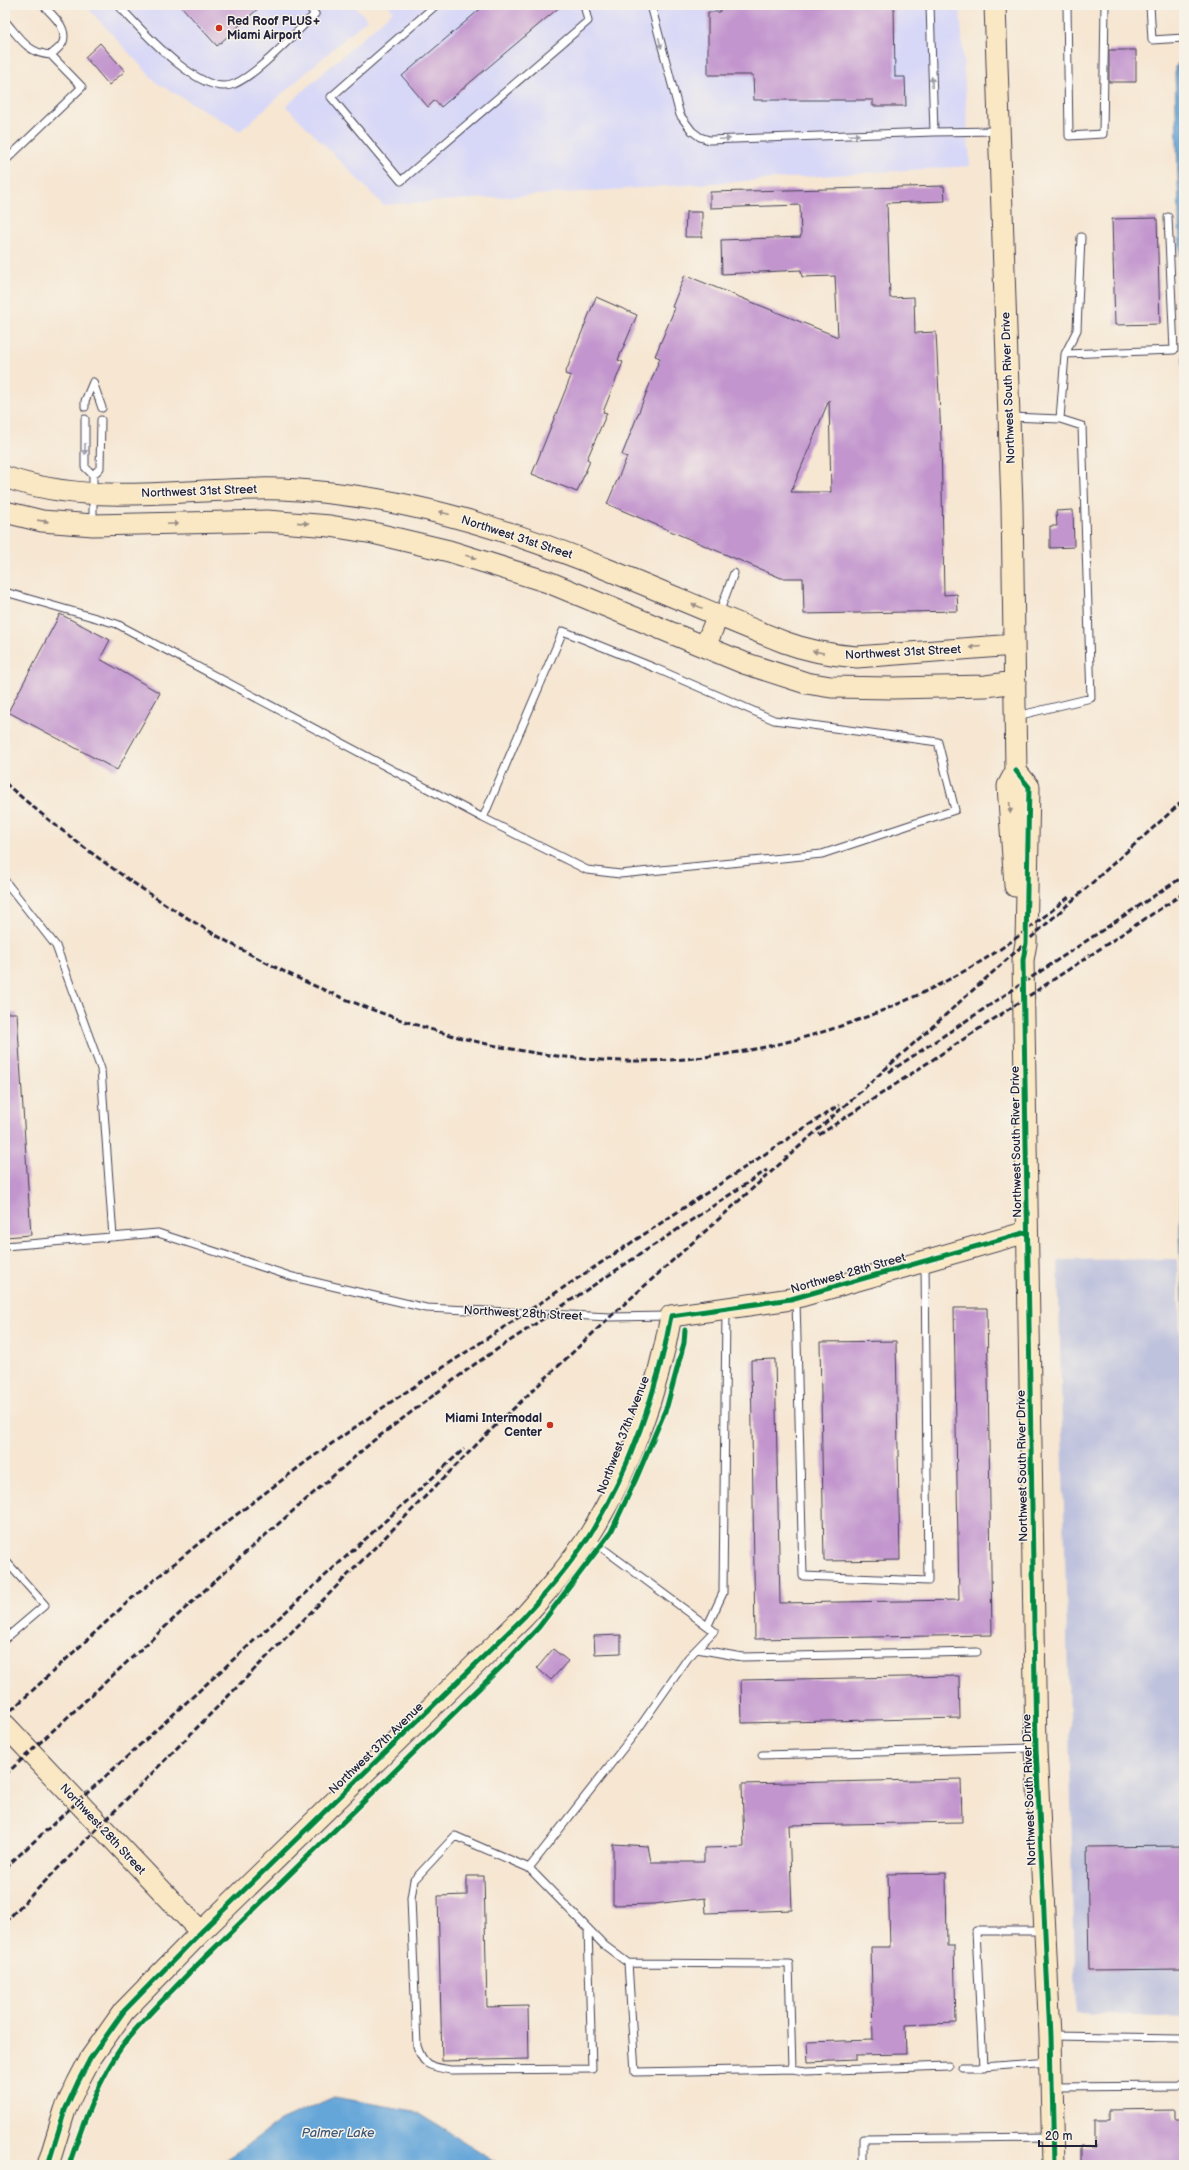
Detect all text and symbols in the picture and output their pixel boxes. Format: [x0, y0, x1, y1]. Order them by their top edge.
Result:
place label: Red Roof PLUS+ Miami Airport [227, 14, 321, 43]
marker: Red Roof PLUS+ Miami Airport [214, 23, 224, 33]
one-way arrow [658, 37, 664, 49]
one-way arrow [929, 75, 935, 88]
one-way arrow [848, 132, 861, 138]
one-way arrow [719, 136, 732, 142]
street label: Northwest South River Drive [998, 312, 1019, 464]
one-way arrow [82, 443, 88, 456]
street label: Northwest 31st Street [141, 482, 258, 501]
one-way arrow [438, 510, 450, 516]
street label: Northwest 31st Street [459, 512, 575, 563]
one-way arrow [37, 518, 49, 524]
one-way arrow [167, 520, 179, 527]
one-way arrow [296, 520, 309, 526]
one-way arrow [465, 554, 477, 560]
one-way arrow [690, 603, 702, 609]
street label: Northwest 31st Street [845, 642, 962, 663]
one-way arrow [969, 644, 981, 651]
one-way arrow [812, 649, 824, 655]
one-way arrow [1006, 802, 1013, 814]
street label: Northwest South River Drive [1008, 1066, 1025, 1218]
street label: Northwest 28th Street [789, 1250, 908, 1297]
street label: Northwest 28th Street [463, 1303, 583, 1324]
street label: Northwest 37th Avenue [594, 1374, 653, 1496]
street label: Northwest South River Drive [1014, 1390, 1031, 1542]
place label: Miami Intermodal Center [445, 1411, 542, 1440]
marker: Miami Intermodal Center [545, 1420, 555, 1430]
street label: Northwest 37th Avenue [326, 1699, 427, 1797]
street label: Northwest South River Drive [1019, 1714, 1040, 1866]
street label: Northwest 28th Street [57, 1781, 149, 1878]
scale bar [1039, 2122, 1096, 2148]
water label: Palmer Lake [302, 2125, 375, 2141]
text: 20 m [1045, 2129, 1072, 2144]

